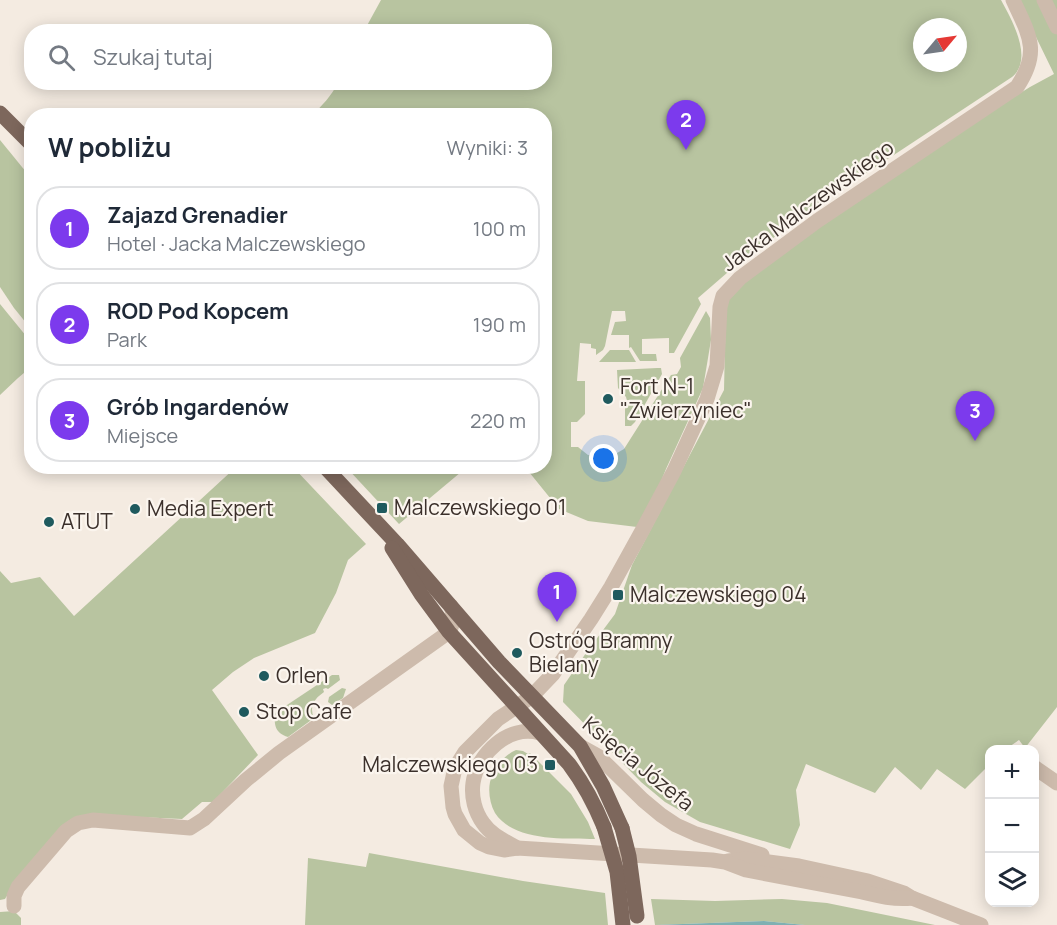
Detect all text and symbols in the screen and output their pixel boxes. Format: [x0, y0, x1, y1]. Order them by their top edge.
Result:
north arrow [913, 18, 967, 72]
search box [24, 24, 552, 90]
icon: search [45, 41, 78, 74]
text: Szukaj tutaj [93, 42, 213, 72]
pin: 2 [666, 100, 706, 150]
text: W pobliżu [48, 129, 171, 165]
street label: Jacka Malczewskiego [716, 133, 899, 277]
text: Wyniki: 3 [447, 134, 528, 161]
text: Zajazd Grenadier [107, 200, 288, 230]
text: 1 [65, 215, 74, 242]
text: 100 m [473, 215, 526, 242]
text: Hotel · Jacka Malczewskiego [107, 230, 366, 257]
text: ROD Pod Kopcem [107, 296, 289, 326]
text: 2 [64, 311, 75, 338]
text: 190 m [473, 311, 526, 338]
text: Park [107, 326, 147, 353]
place label: Fort N-1 "Zwierzyniec" [620, 372, 752, 424]
text: Grób Ingardenów [107, 392, 289, 422]
marker: Fort N-1 "Zwierzyniec" [601, 392, 615, 406]
pin: 3 [956, 392, 994, 441]
text: 3 [64, 407, 75, 434]
text: 220 m [470, 407, 526, 434]
text: Miejsce [107, 422, 178, 449]
your location [589, 444, 618, 473]
place label: Malczewskiego 01 [394, 493, 566, 521]
place label: Media Expert [147, 494, 274, 522]
marker: Malczewskiego 01 [375, 501, 389, 515]
marker: Media Expert [128, 502, 142, 516]
place label: ATUT [61, 507, 113, 535]
marker: ATUT [42, 515, 56, 529]
pin: 1 [538, 572, 576, 622]
place label: Malczewskiego 04 [630, 580, 807, 608]
marker: Malczewskiego 04 [611, 588, 625, 602]
place label: Ostróg Bramny Bielany [529, 626, 673, 678]
marker: Ostróg Bramny Bielany [510, 646, 524, 660]
place label: Orlen [276, 661, 328, 689]
marker: Orlen [257, 669, 271, 683]
place label: Stop Cafe [256, 697, 352, 725]
marker: Stop Cafe [237, 705, 251, 719]
street label: Księcia Józefa [577, 710, 700, 817]
map controls [985, 745, 1039, 907]
button: + [985, 745, 1039, 799]
place label: Malczewskiego 03 [362, 750, 538, 778]
marker: Malczewskiego 03 [543, 758, 557, 772]
button: − [985, 799, 1039, 853]
button: layers [985, 853, 1039, 907]

